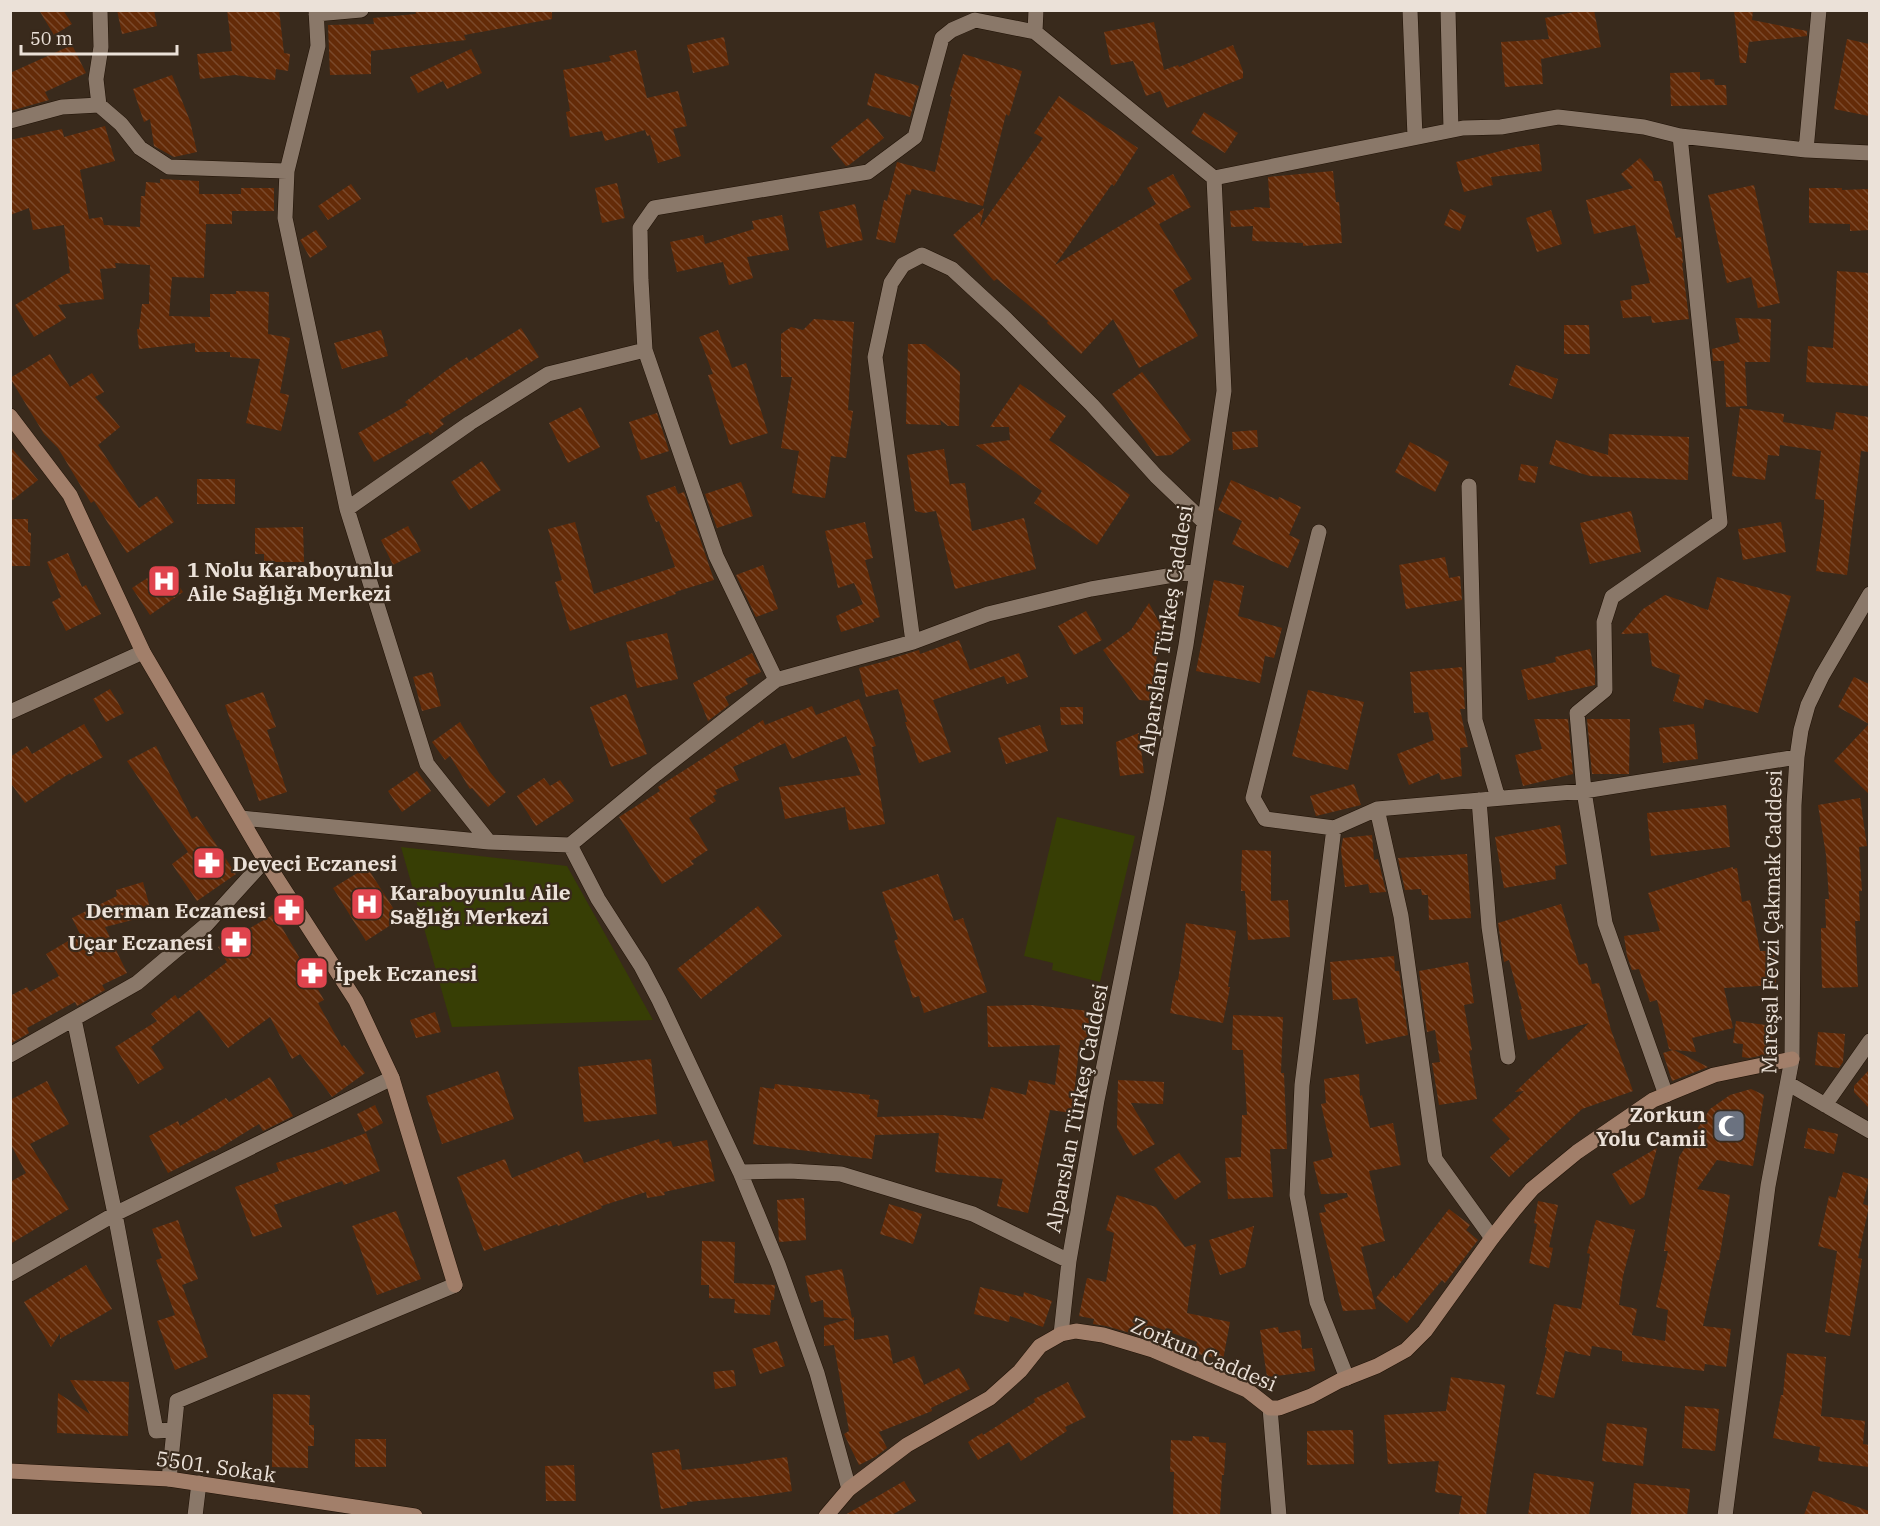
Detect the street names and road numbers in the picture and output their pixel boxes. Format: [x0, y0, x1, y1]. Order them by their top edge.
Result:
street label: Alparslan Türkeş Caddesi [1131, 503, 1199, 757]
street label: Mareşal Fevzi Çakmak Caddesi [1754, 770, 1788, 1074]
street label: Alparslan Türkeş Caddesi [1038, 981, 1114, 1235]
street label: Zorkun Caddesi [1127, 1311, 1281, 1397]
street label: 5501. Sokak [154, 1444, 279, 1488]

